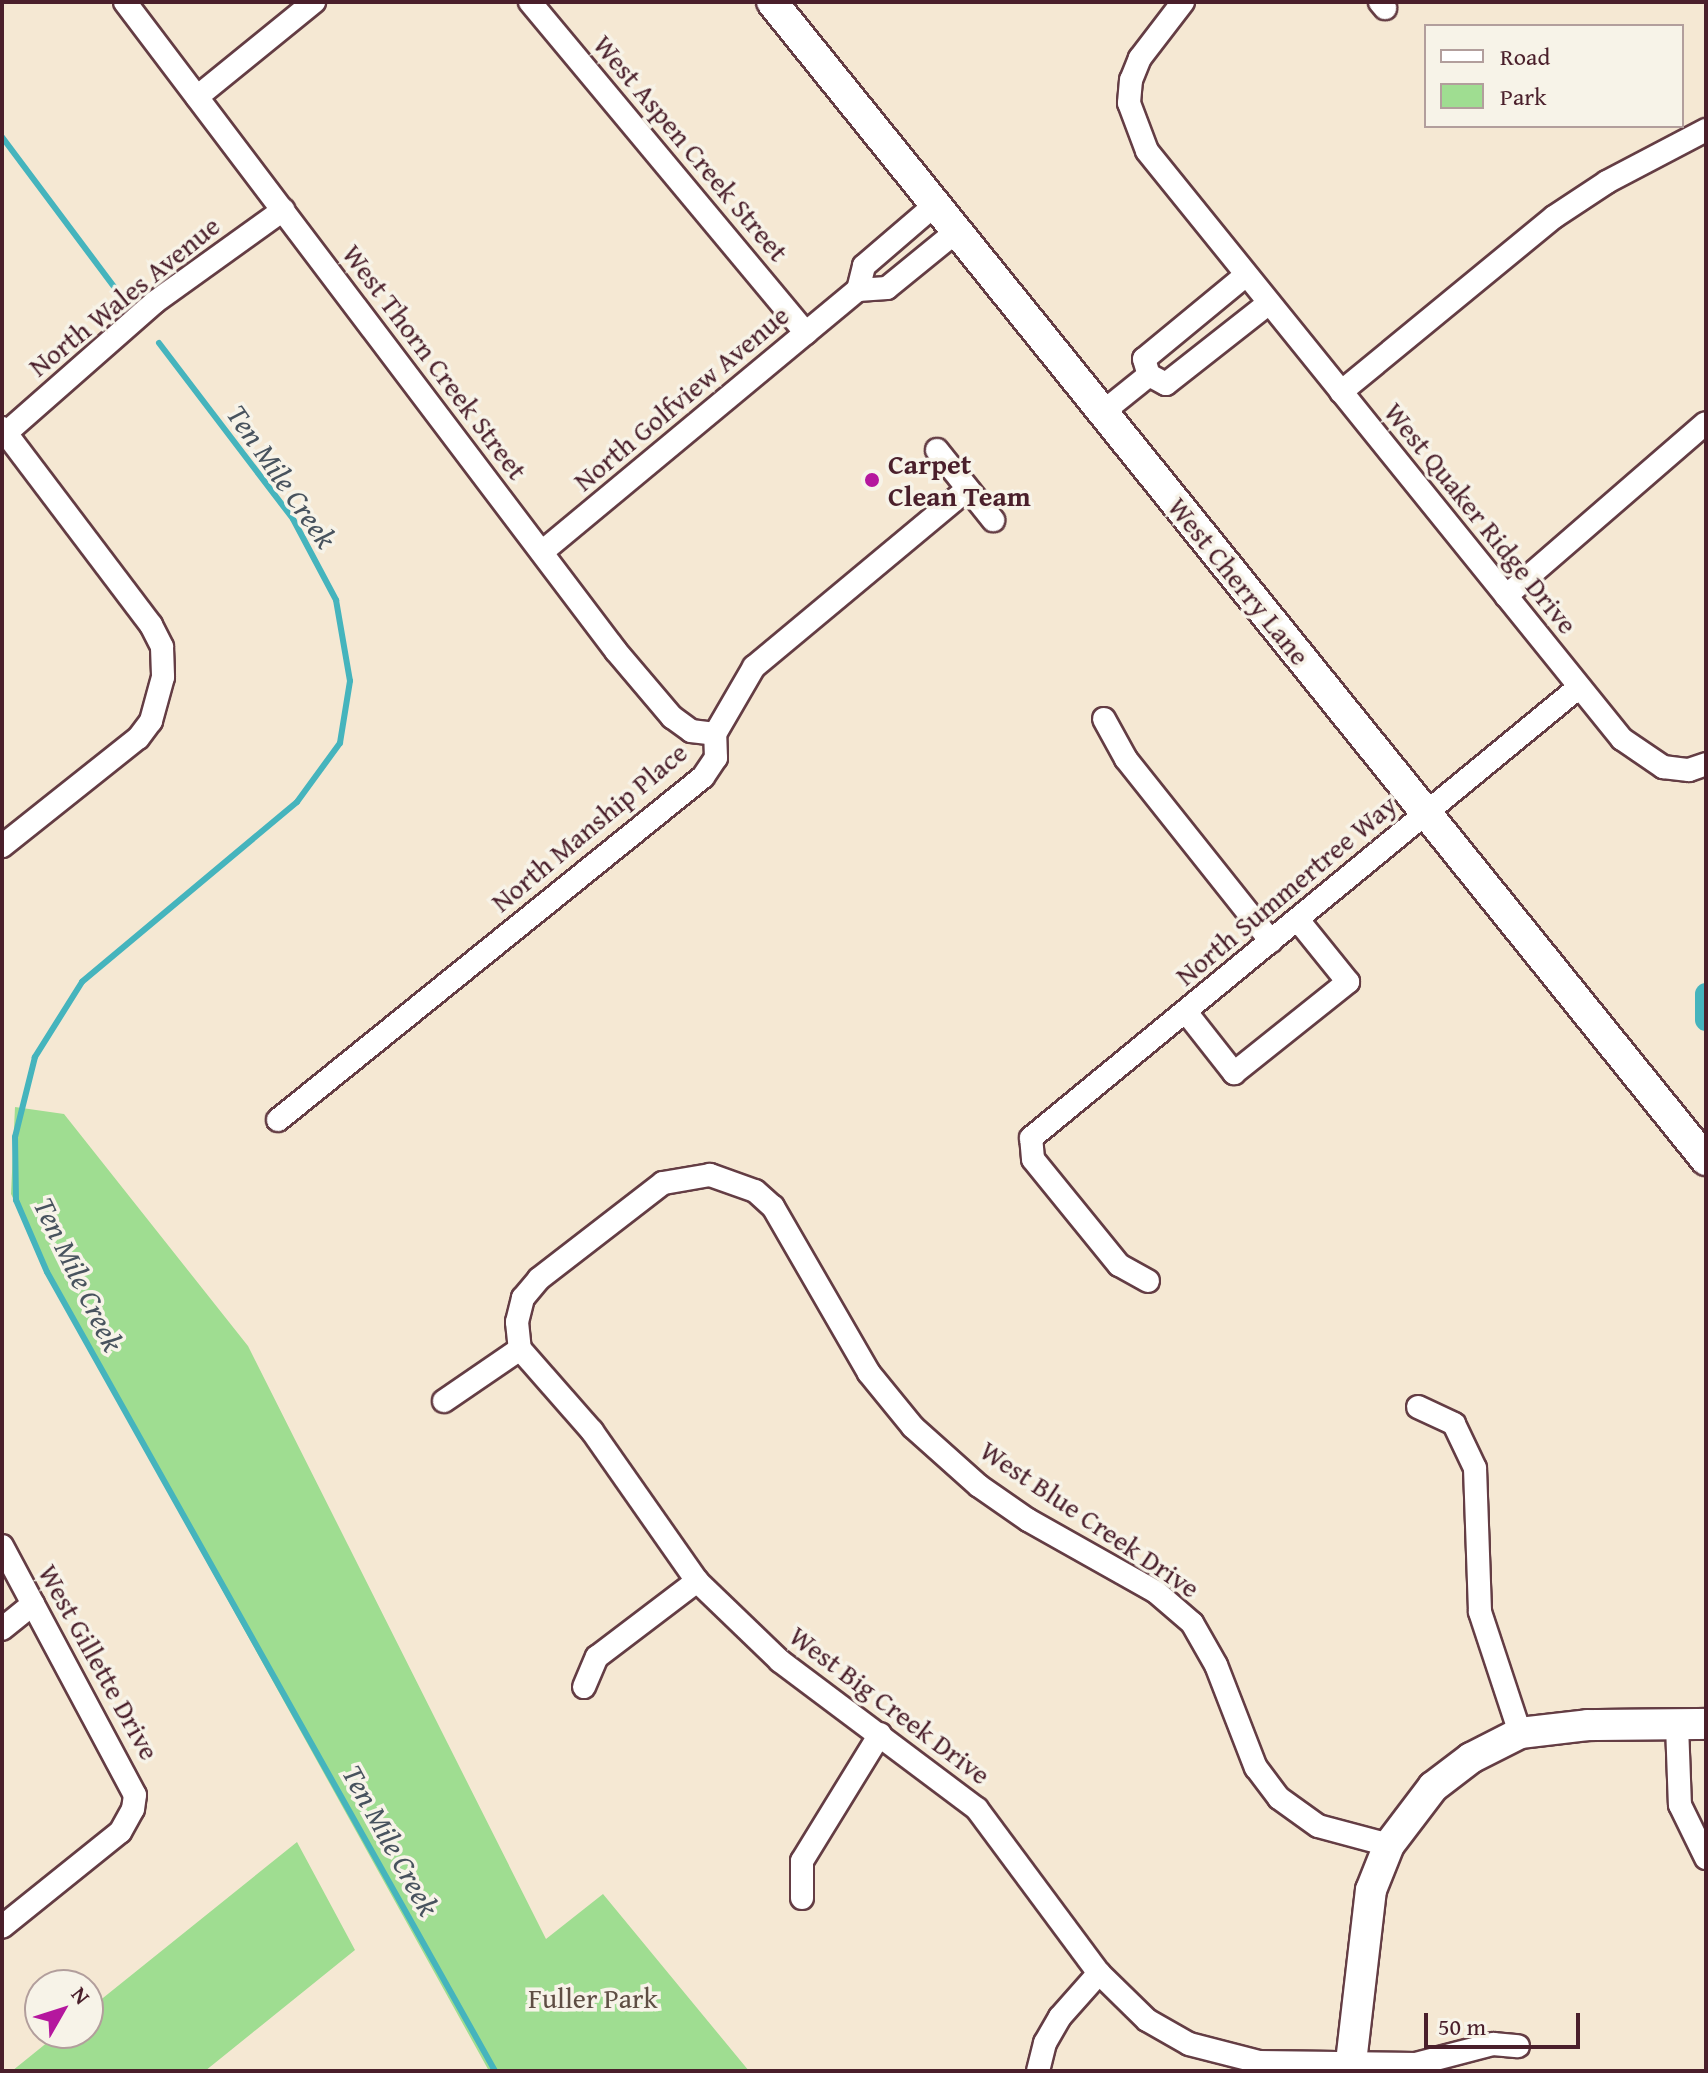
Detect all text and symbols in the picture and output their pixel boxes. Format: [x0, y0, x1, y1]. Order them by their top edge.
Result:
legend [1424, 24, 1684, 128]
street label: West Aspen Creek Street [587, 28, 795, 268]
text: Road [1500, 39, 1550, 74]
text: Park [1500, 79, 1546, 114]
street label: North Wales Avenue [22, 209, 226, 383]
street label: West Thorn Creek Street [336, 238, 534, 486]
street label: North Golfview Avenue [567, 298, 795, 498]
street label: West Quaker Ridge Drive [1377, 396, 1585, 640]
water label: Ten Mile Creek [219, 397, 345, 555]
place label: Carpet Clean Team [888, 447, 1031, 513]
marker: Carpet Clean Team [863, 471, 881, 489]
street label: West Cherry Lane [1161, 490, 1317, 672]
street label: North Manship Place [484, 735, 694, 919]
street label: North Summertree Way [1169, 788, 1403, 992]
water label: Ten Mile Creek [26, 1191, 132, 1357]
street label: West Blue Creek Drive [974, 1433, 1206, 1605]
street label: West Gillette Drive [31, 1558, 167, 1766]
street label: West Big Creek Drive [783, 1619, 997, 1791]
water label: Ten Mile Creek [335, 1758, 447, 1922]
north arrow [24, 1969, 104, 2049]
text: N [64, 1979, 98, 2011]
park label: Fuller Park [528, 1981, 658, 2015]
scale bar [1428, 1997, 1584, 2047]
text: 50 m [1438, 2009, 1486, 2044]

